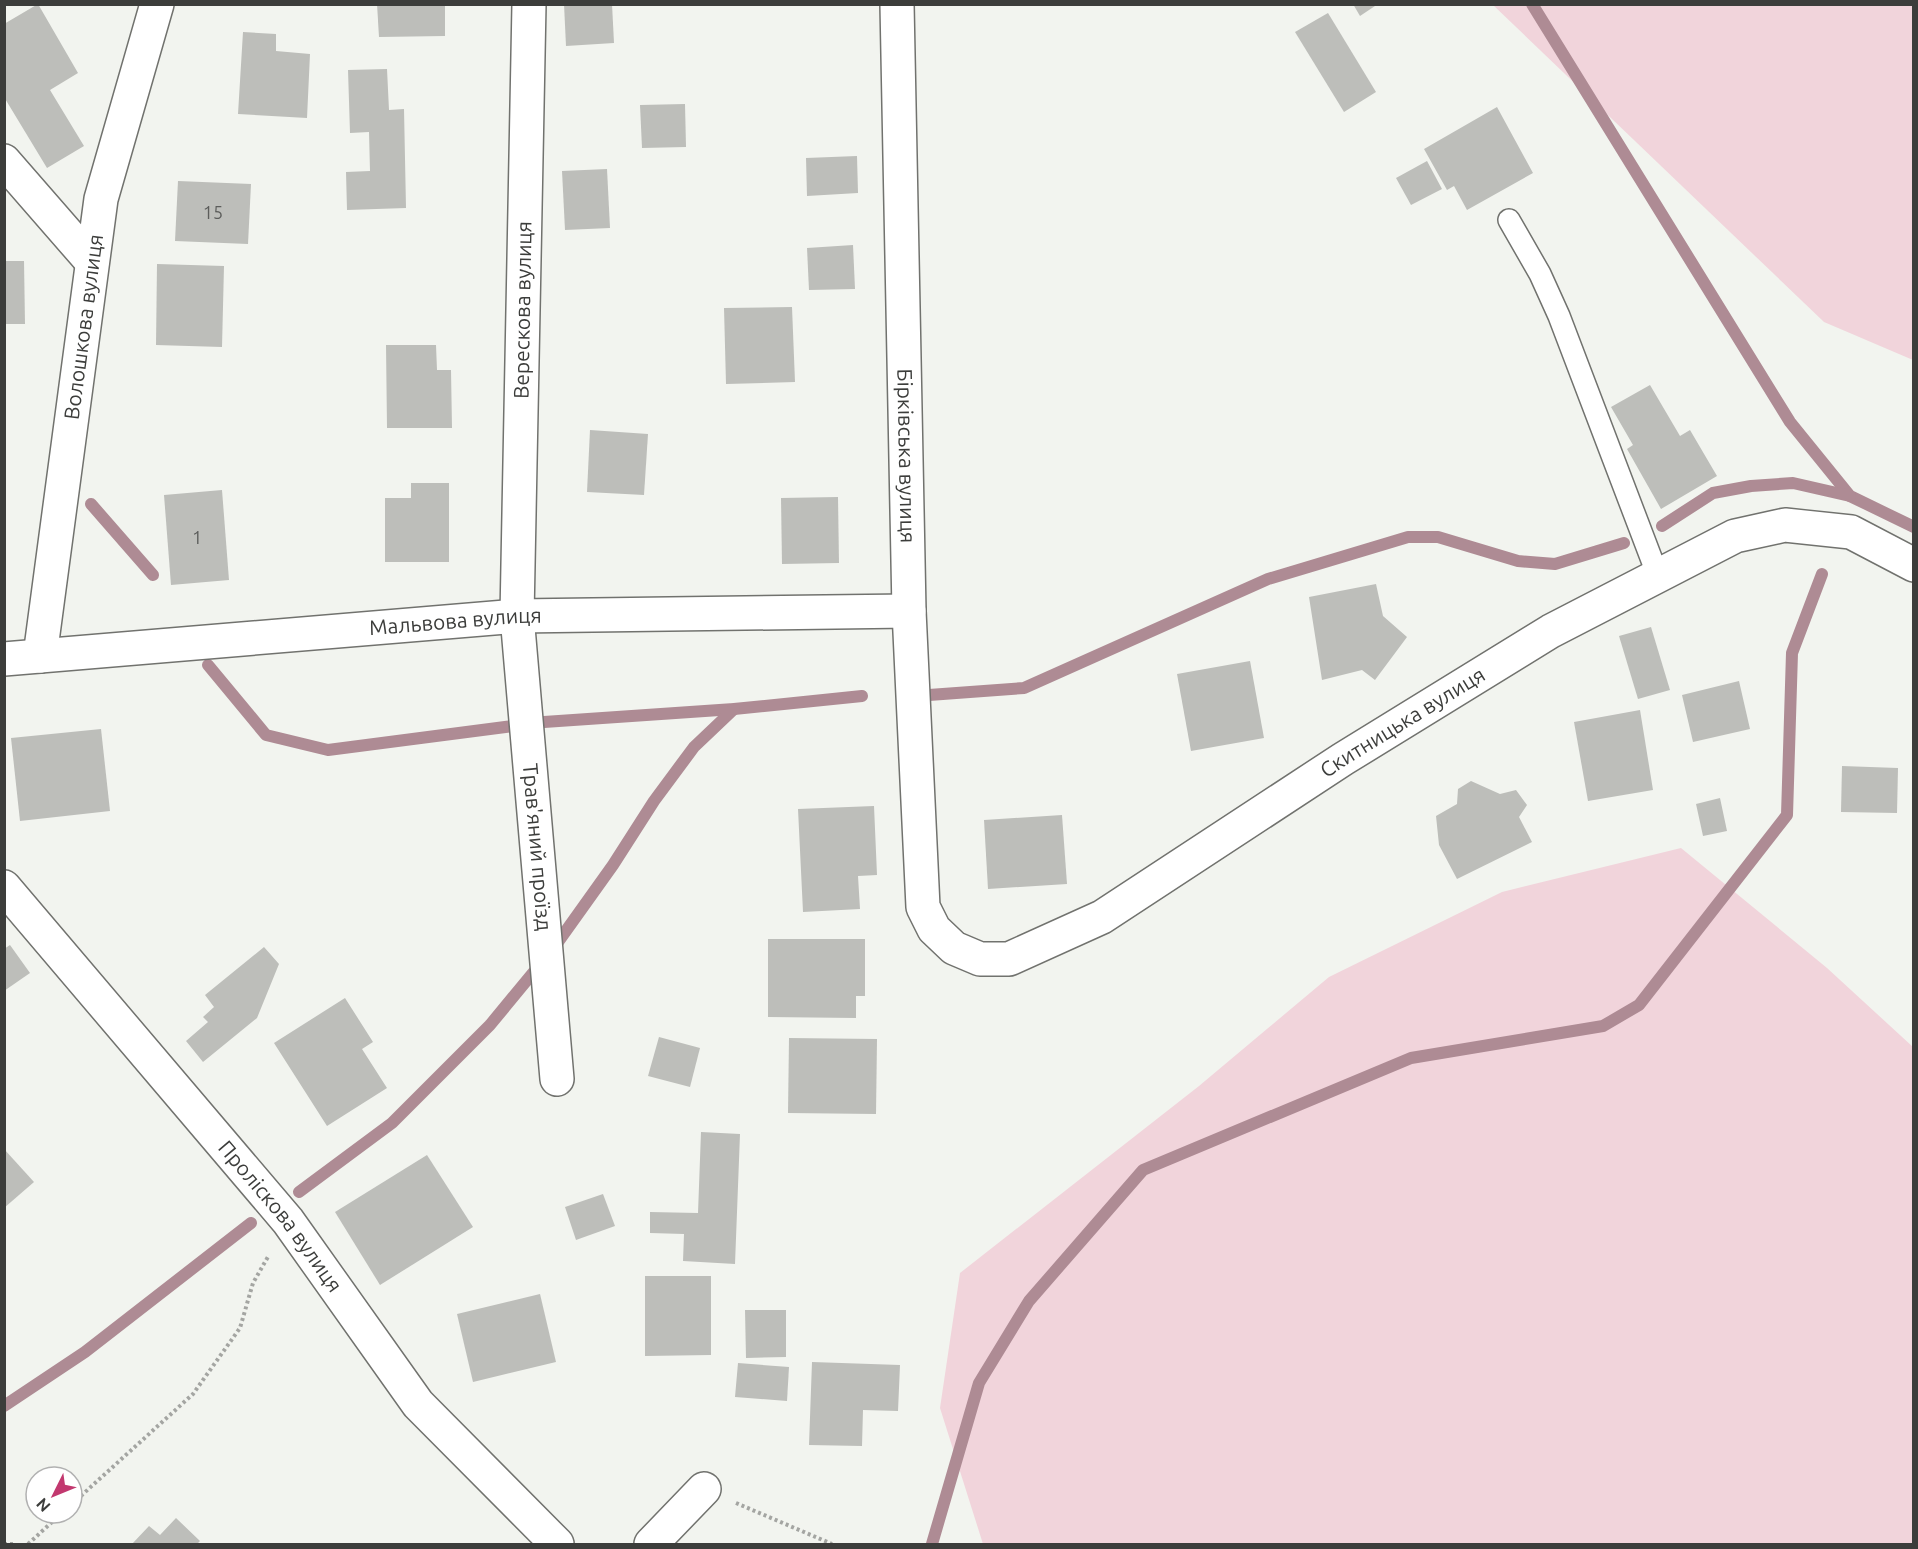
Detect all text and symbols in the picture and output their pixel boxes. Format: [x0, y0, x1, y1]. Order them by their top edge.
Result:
house number: 15 [203, 202, 223, 222]
street label: Верескова вулиця [508, 221, 536, 399]
street label: Волошкова вулиця [59, 233, 107, 421]
street label: Бірківська вулиця [893, 368, 921, 543]
house number: 1 [192, 527, 202, 547]
street label: Мальвова вулиця [368, 603, 542, 639]
street label: Скитницька вулиця [1315, 662, 1489, 782]
street label: Трав'яний проїзд [519, 762, 557, 932]
street label: Проліскова вулиця [214, 1135, 348, 1296]
north arrow [24, 1465, 84, 1525]
text: N [32, 1495, 54, 1516]

